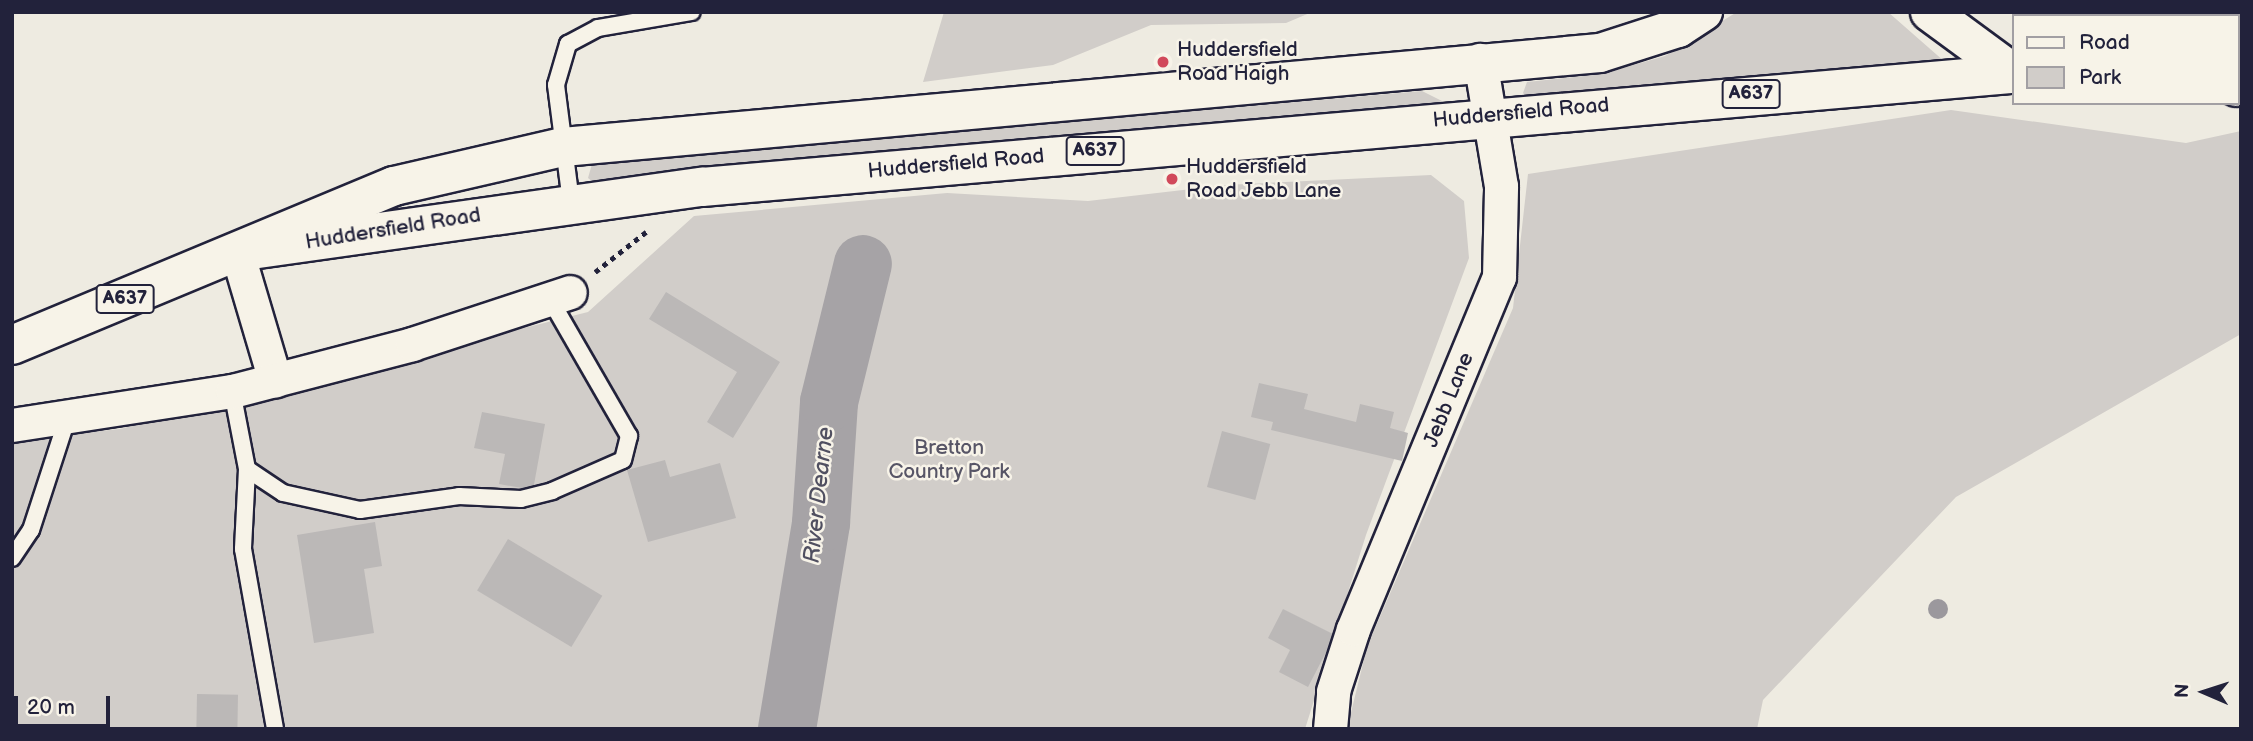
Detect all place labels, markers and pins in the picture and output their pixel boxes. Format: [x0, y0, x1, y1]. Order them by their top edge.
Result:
place label: Huddersfield Road Haigh [1177, 37, 1298, 87]
marker: Huddersfield Road Haigh [1155, 54, 1171, 70]
place label: Huddersfield Road Jebb Lane [1186, 154, 1342, 204]
marker: Huddersfield Road Jebb Lane [1164, 171, 1180, 187]

